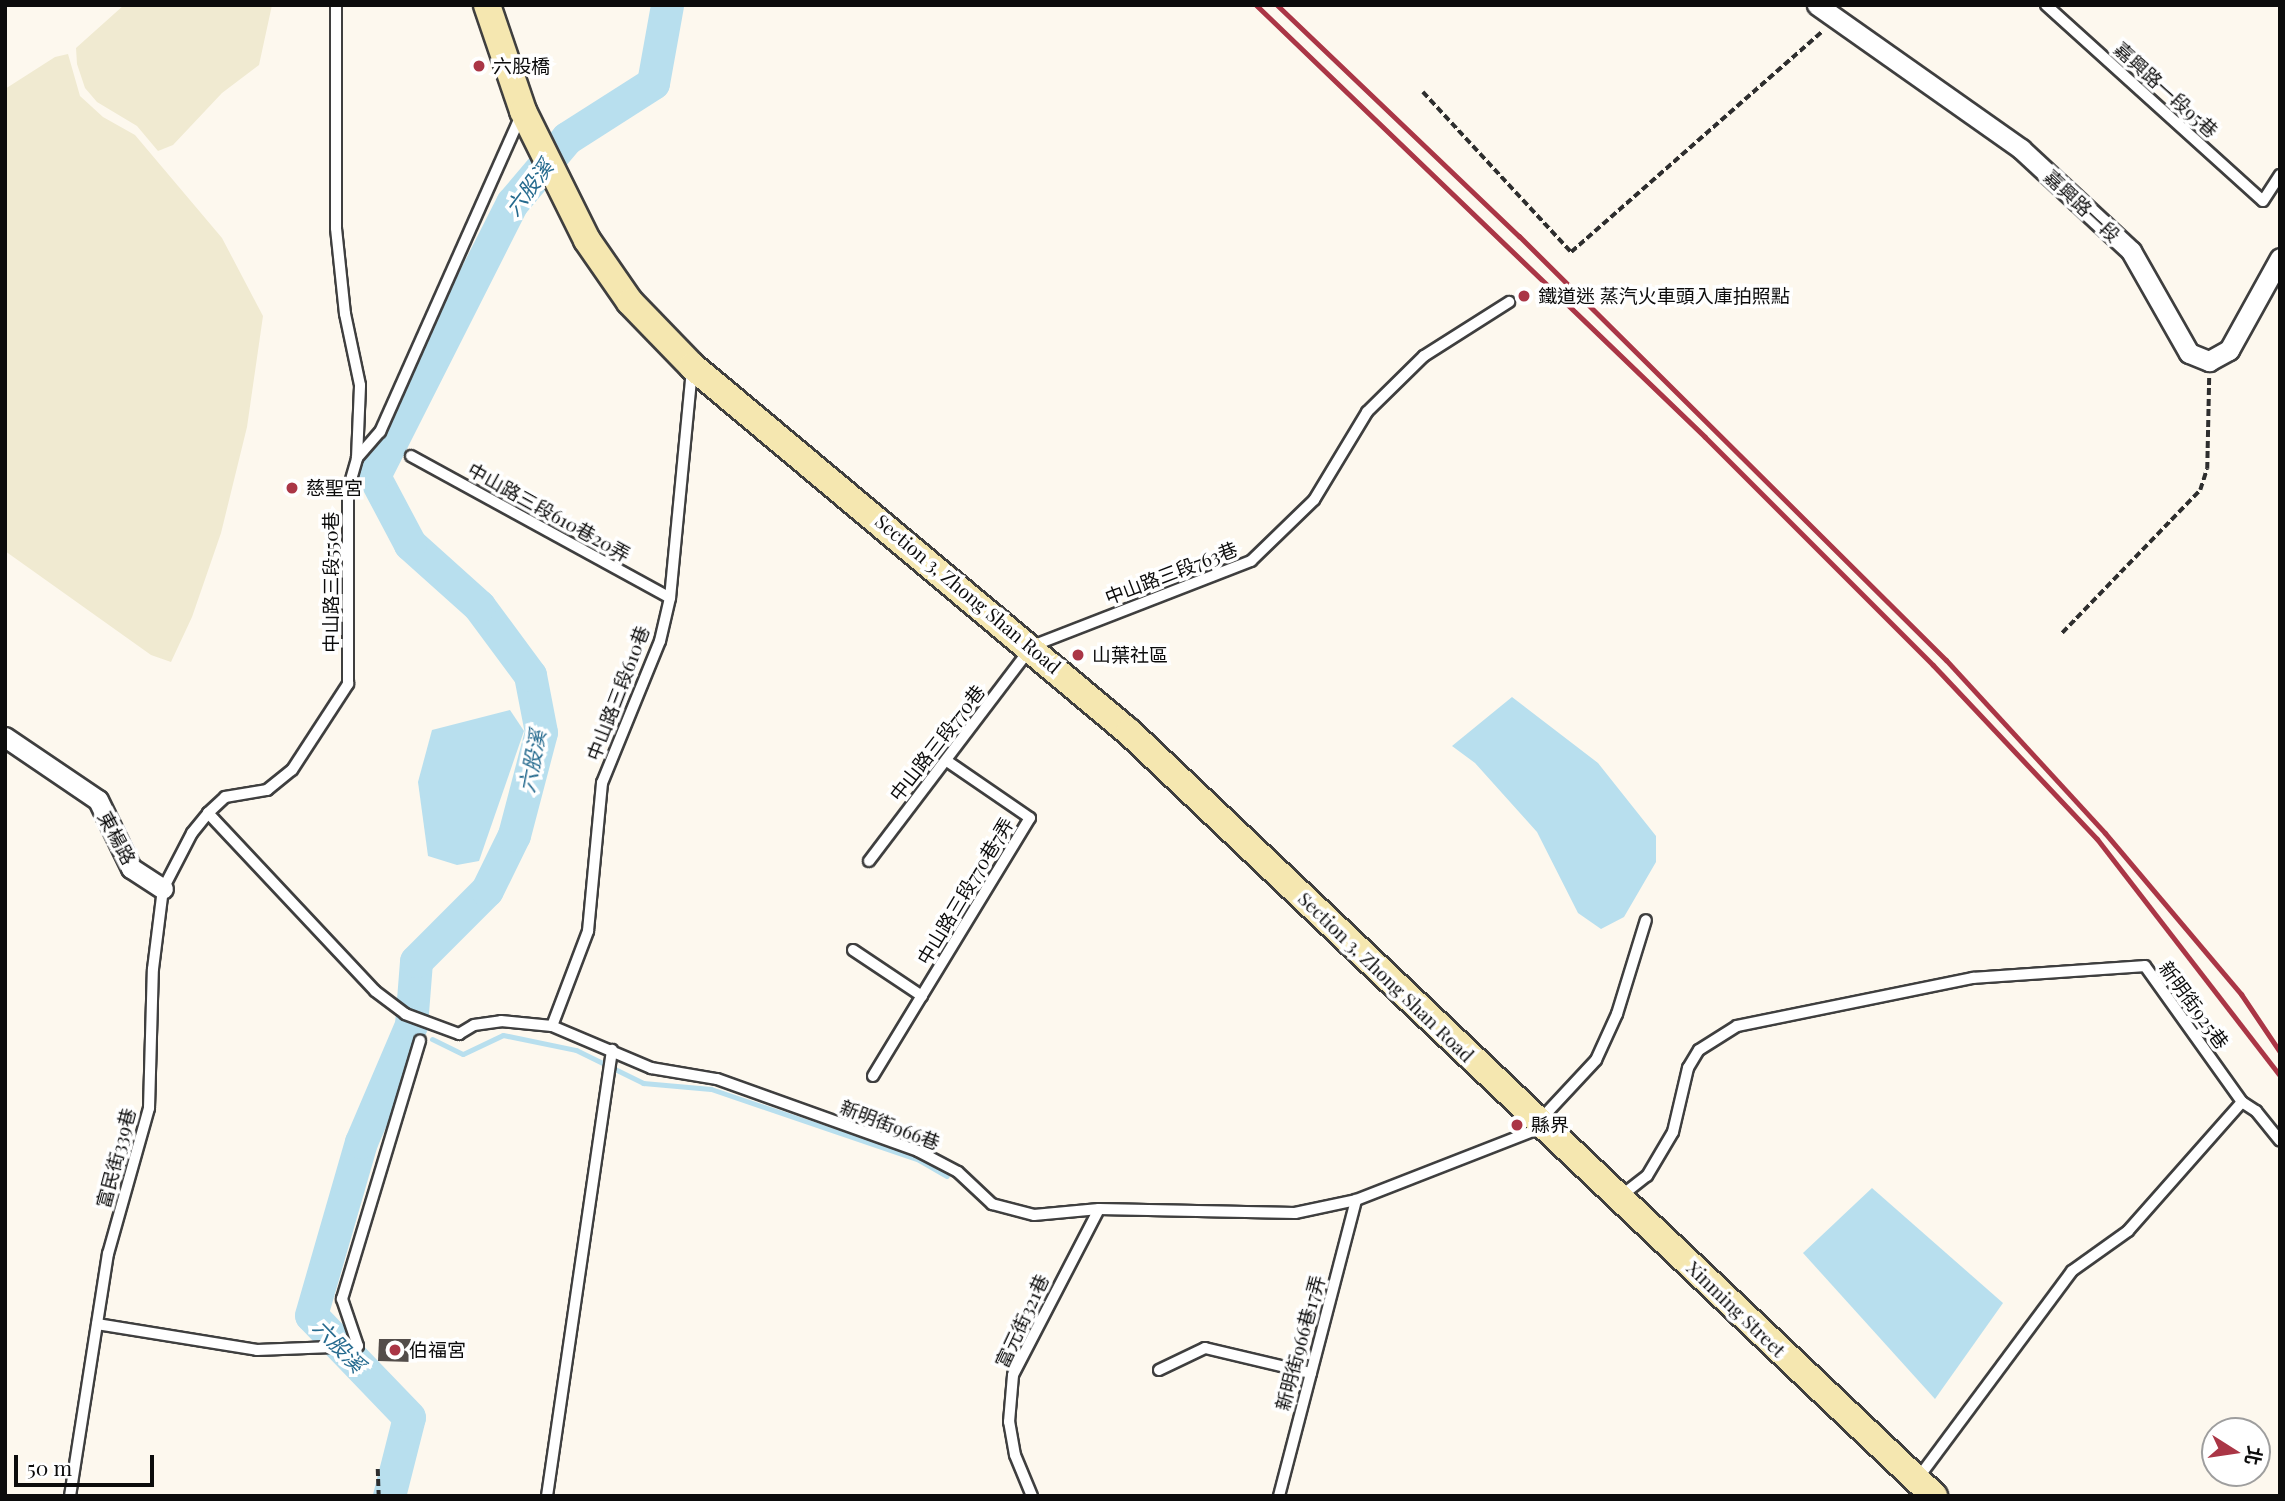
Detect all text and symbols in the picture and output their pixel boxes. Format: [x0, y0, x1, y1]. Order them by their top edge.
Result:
street label: 嘉興路一段95巷 [2109, 38, 2223, 142]
place label: 六股橋 [493, 55, 550, 77]
marker: 六股橋 [471, 58, 487, 74]
water label: 六股溪 [499, 154, 557, 220]
street label: 嘉興路一段 [2039, 165, 2125, 247]
place label: 鐵道迷 蒸汽火車頭入庫拍照點 [1538, 285, 1790, 307]
marker: 鐵道迷 蒸汽火車頭入庫拍照點 [1516, 288, 1532, 304]
street label: 中山路三段610巷20弄 [464, 458, 634, 566]
place label: 慈聖宮 [306, 477, 363, 499]
marker: 慈聖宮 [284, 480, 300, 496]
street label: Section 3, Zhong Shan Road [871, 510, 1065, 678]
street label: 中山路三段550巷 [320, 511, 342, 653]
street label: 中山路三段763巷 [1102, 537, 1240, 609]
street label: 中山路三段610巷 [582, 623, 654, 763]
place label: 山葉社區 [1092, 644, 1168, 666]
marker: 山葉社區 [1070, 647, 1086, 663]
street label: 中山路三段770巷 [885, 680, 989, 806]
water label: 六股溪 [513, 728, 549, 794]
street label: 東楊路 [94, 807, 140, 869]
street label: 中山路三段770巷7弄 [912, 813, 1018, 969]
street label: Section 3, Zhong Shan Road [1294, 887, 1478, 1067]
street label: 新明街925巷 [2155, 957, 2233, 1053]
street label: 新明街966巷 [837, 1095, 943, 1155]
street label: 富民街339巷 [92, 1105, 140, 1211]
place label: 縣界 [1531, 1114, 1569, 1136]
marker: 縣界 [1509, 1117, 1525, 1133]
street label: Xinming Street [1682, 1256, 1790, 1362]
street label: 富元街321巷 [990, 1271, 1054, 1371]
street label: 新明街966巷17弄 [1271, 1273, 1329, 1413]
water label: 六股溪 [309, 1314, 371, 1376]
place label: 伯福宮 [409, 1339, 466, 1361]
marker: 伯福宮 [387, 1342, 403, 1358]
north arrow [2201, 1417, 2271, 1487]
scale bar [18, 1442, 158, 1486]
text: 北 [2240, 1444, 2269, 1468]
text: 50 m [27, 1453, 72, 1481]

